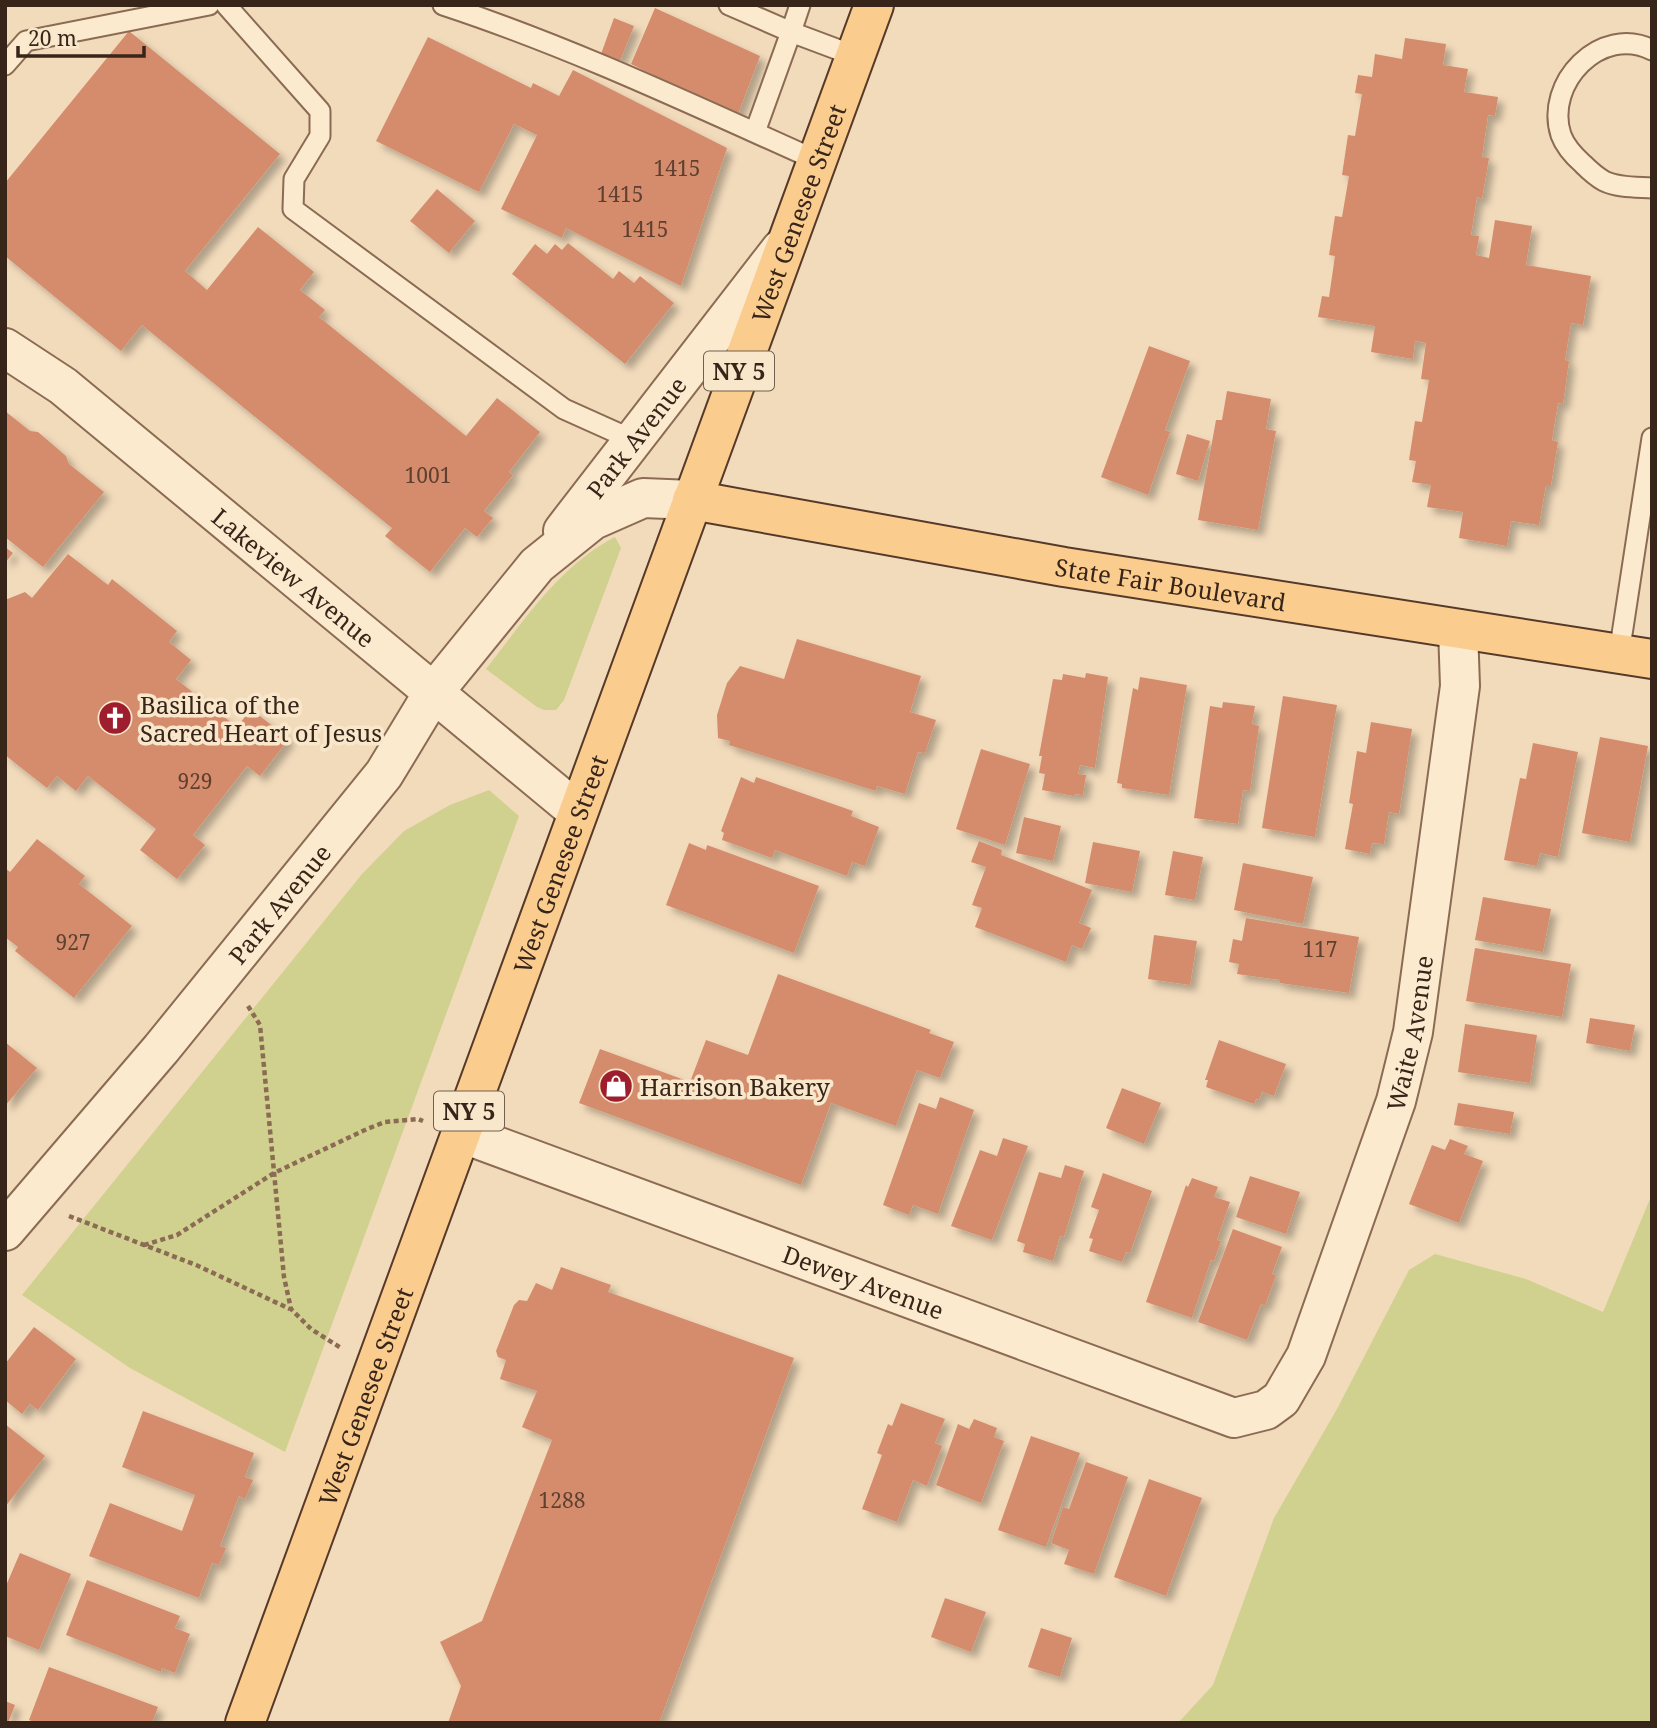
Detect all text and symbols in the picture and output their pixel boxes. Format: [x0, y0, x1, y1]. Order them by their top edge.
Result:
scale bar [18, 14, 144, 58]
text: 20 m [28, 24, 77, 52]
street label: West Genesee Street [743, 99, 853, 327]
house number: 1415 [654, 154, 700, 182]
house number: 1415 [597, 180, 643, 208]
house number: 1415 [622, 215, 668, 243]
road number: NY 5 [704, 352, 774, 390]
street label: Park Avenue [578, 369, 693, 504]
house number: 1001 [405, 461, 451, 489]
street label: Lakeview Avenue [206, 500, 382, 654]
street label: State Fair Boulevard [1053, 549, 1289, 618]
place label: Basilica of the Sacred Heart of Jesus [140, 688, 382, 749]
church icon: Basilica of the Sacred Heart of Jesus [96, 699, 134, 737]
street label: West Genesee Street [505, 750, 615, 977]
house number: 929 [177, 767, 213, 795]
street label: Park Avenue [220, 837, 338, 970]
house number: 927 [55, 928, 91, 956]
house number: 117 [1302, 935, 1338, 963]
street label: Waite Avenue [1378, 953, 1440, 1114]
shop icon: Harrison Bakery [597, 1067, 635, 1105]
place label: Harrison Bakery [640, 1070, 830, 1103]
road number: NY 5 [434, 1092, 504, 1130]
street label: Dewey Avenue [778, 1237, 949, 1326]
street label: West Genesee Street [310, 1282, 420, 1510]
house number: 1288 [539, 1486, 585, 1514]

